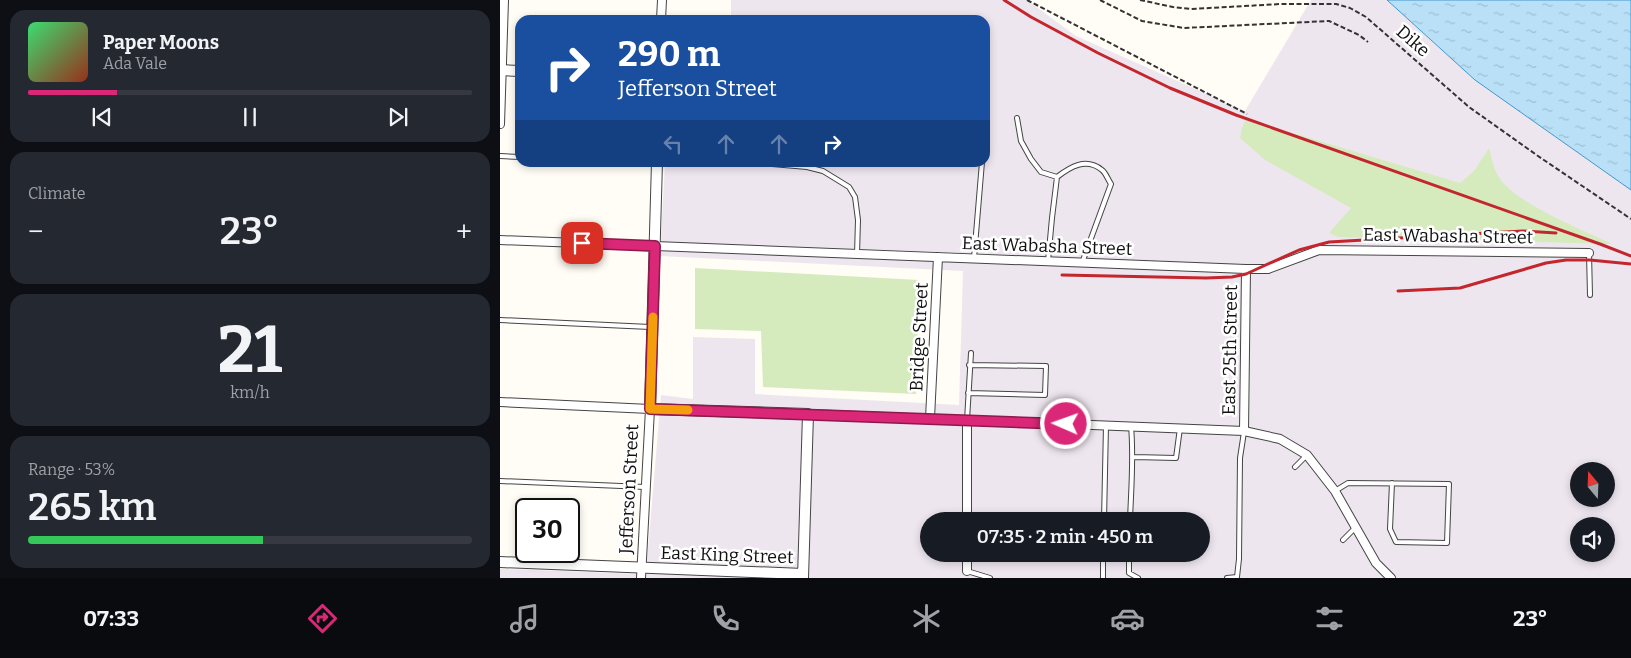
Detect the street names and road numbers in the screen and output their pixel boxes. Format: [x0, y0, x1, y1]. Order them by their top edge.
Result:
street label: Dike [1392, 20, 1434, 62]
street label: East Wabasha Street [1363, 224, 1534, 248]
street label: East Wabasha Street [961, 232, 1133, 260]
street label: Bridge Street [905, 281, 933, 392]
street label: East 25th Street [1218, 284, 1242, 416]
street label: Jefferson Street [615, 423, 643, 555]
street label: East King Street [660, 542, 794, 568]

